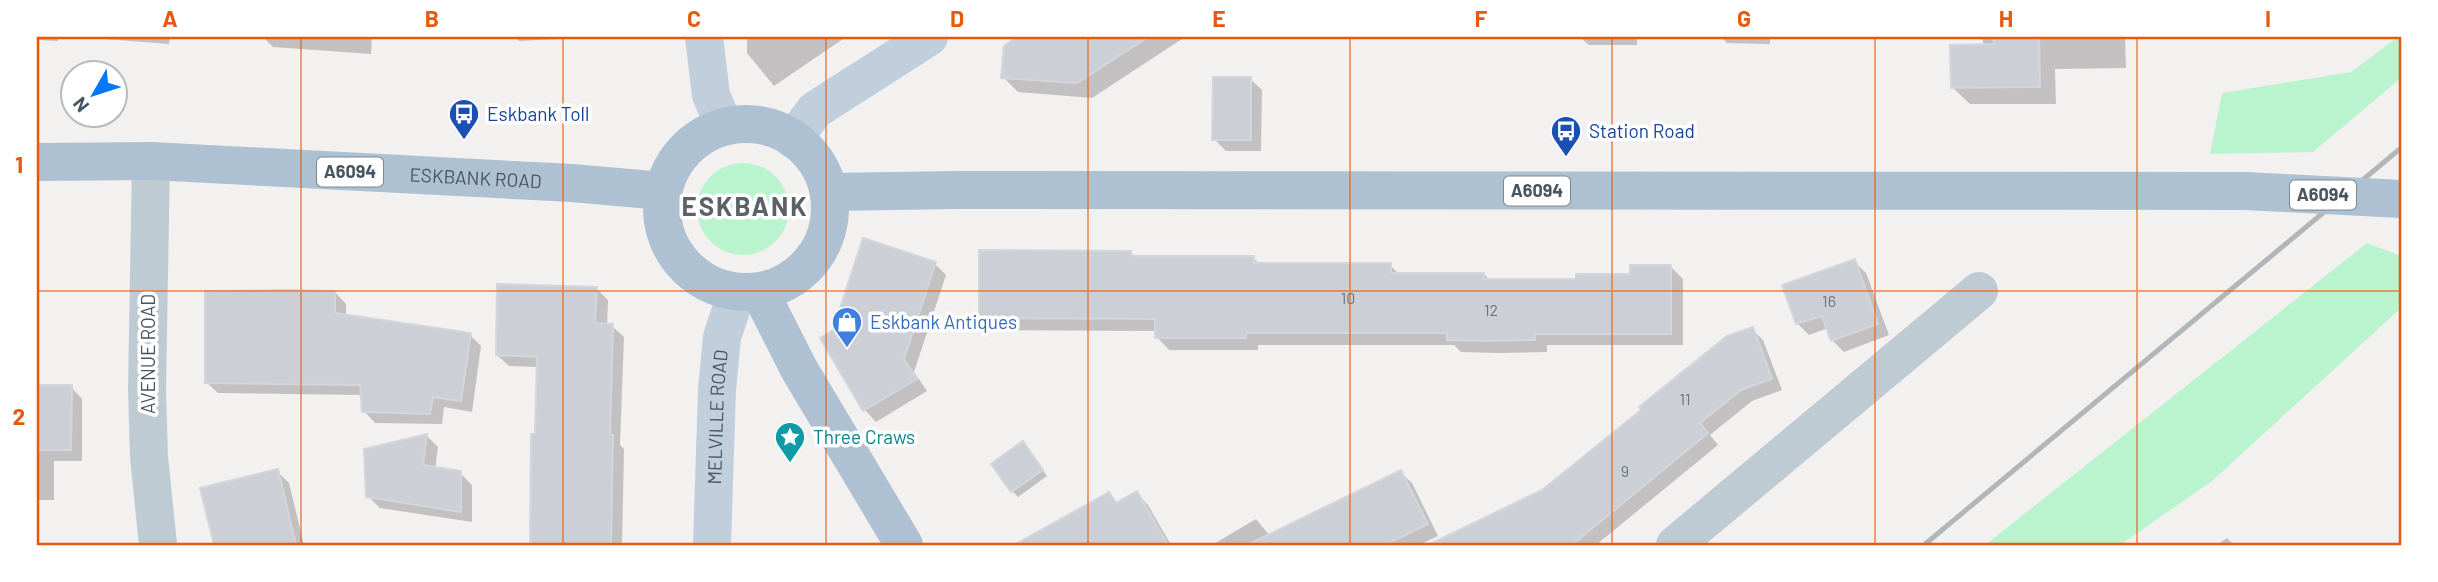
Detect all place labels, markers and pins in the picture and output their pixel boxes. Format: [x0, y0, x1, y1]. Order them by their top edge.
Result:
bus stop icon: Eskbank Toll [447, 97, 481, 141]
place label: Eskbank Toll [487, 102, 589, 125]
bus stop icon: Station Road [1549, 114, 1583, 158]
place label: Station Road [1589, 119, 1695, 142]
shop icon: Eskbank Antiques [830, 305, 864, 349]
place label: Eskbank Antiques [870, 310, 1017, 333]
place icon: Three Craws [773, 420, 807, 464]
place label: Three Craws [813, 425, 915, 448]

